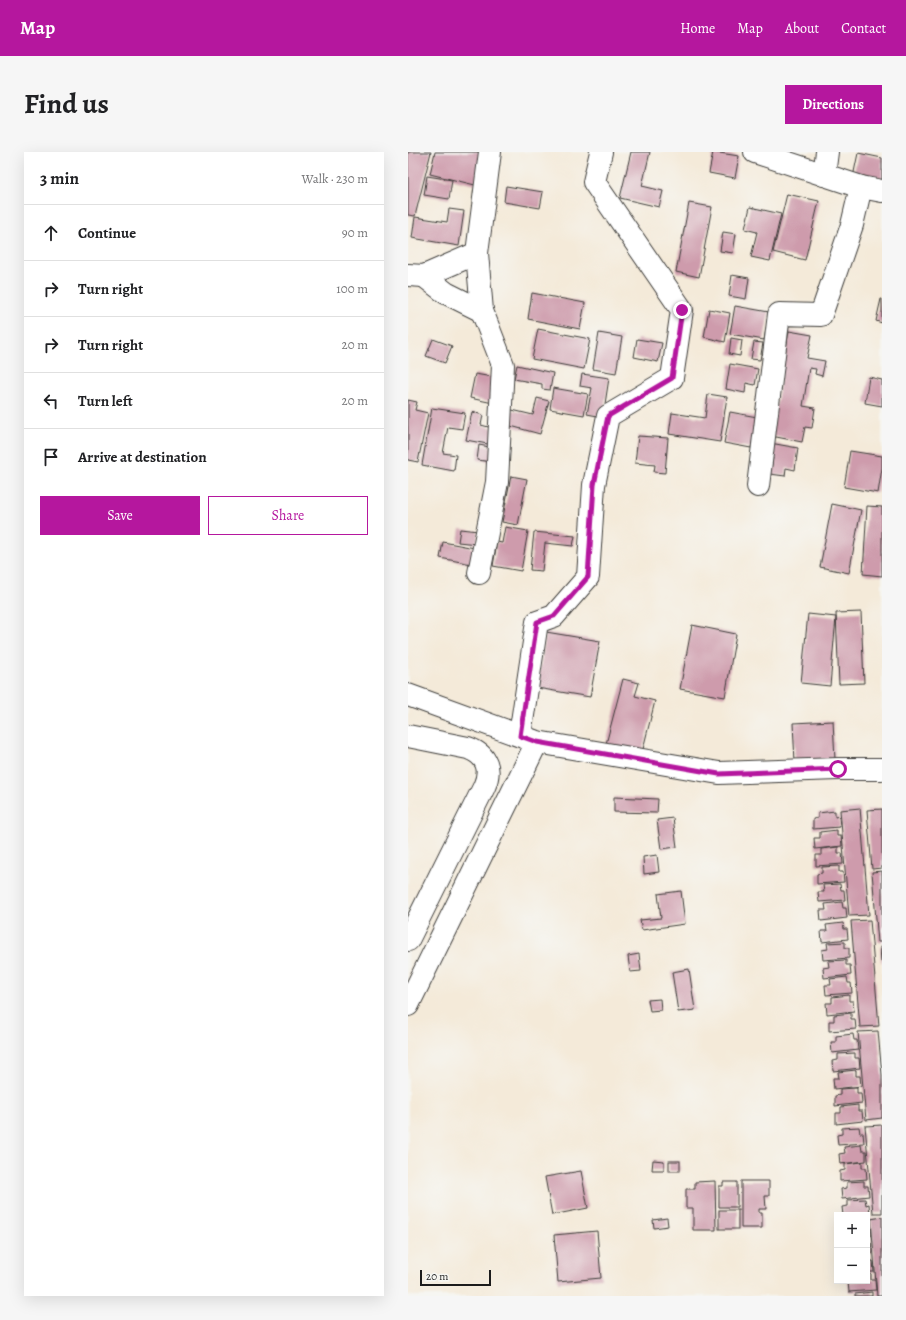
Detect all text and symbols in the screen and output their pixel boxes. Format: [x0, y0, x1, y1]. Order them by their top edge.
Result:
text: Map [20, 15, 55, 41]
text: Home [680, 19, 715, 38]
text: Map [737, 19, 763, 38]
text: About [785, 19, 819, 38]
text: Contact [841, 19, 886, 38]
text: Find us [24, 85, 109, 123]
button: Directions [785, 85, 882, 124]
text: 3 min [40, 167, 79, 190]
text: Walk · 230 m [302, 170, 368, 187]
icon: ahead [40, 222, 62, 244]
text: Continue [78, 223, 136, 243]
text: 90 m [342, 224, 368, 241]
icon: right [40, 278, 62, 300]
text: Turn right [78, 279, 143, 299]
text: 100 m [336, 280, 368, 297]
route end [673, 301, 691, 319]
icon: right [40, 334, 62, 356]
text: Turn right [78, 335, 143, 355]
text: 20 m [342, 336, 368, 353]
icon: left [40, 390, 62, 412]
text: Turn left [78, 391, 133, 411]
text: 20 m [342, 392, 368, 409]
icon: arrive [40, 446, 62, 468]
text: Arrive at destination [78, 447, 207, 467]
button: Save [40, 496, 200, 535]
button: Share [208, 496, 368, 535]
route start [829, 760, 847, 778]
map controls [834, 1212, 870, 1284]
button: + [834, 1212, 870, 1248]
button: − [834, 1248, 870, 1284]
scale bar [420, 1268, 491, 1287]
text: 20 m [426, 1269, 448, 1284]

